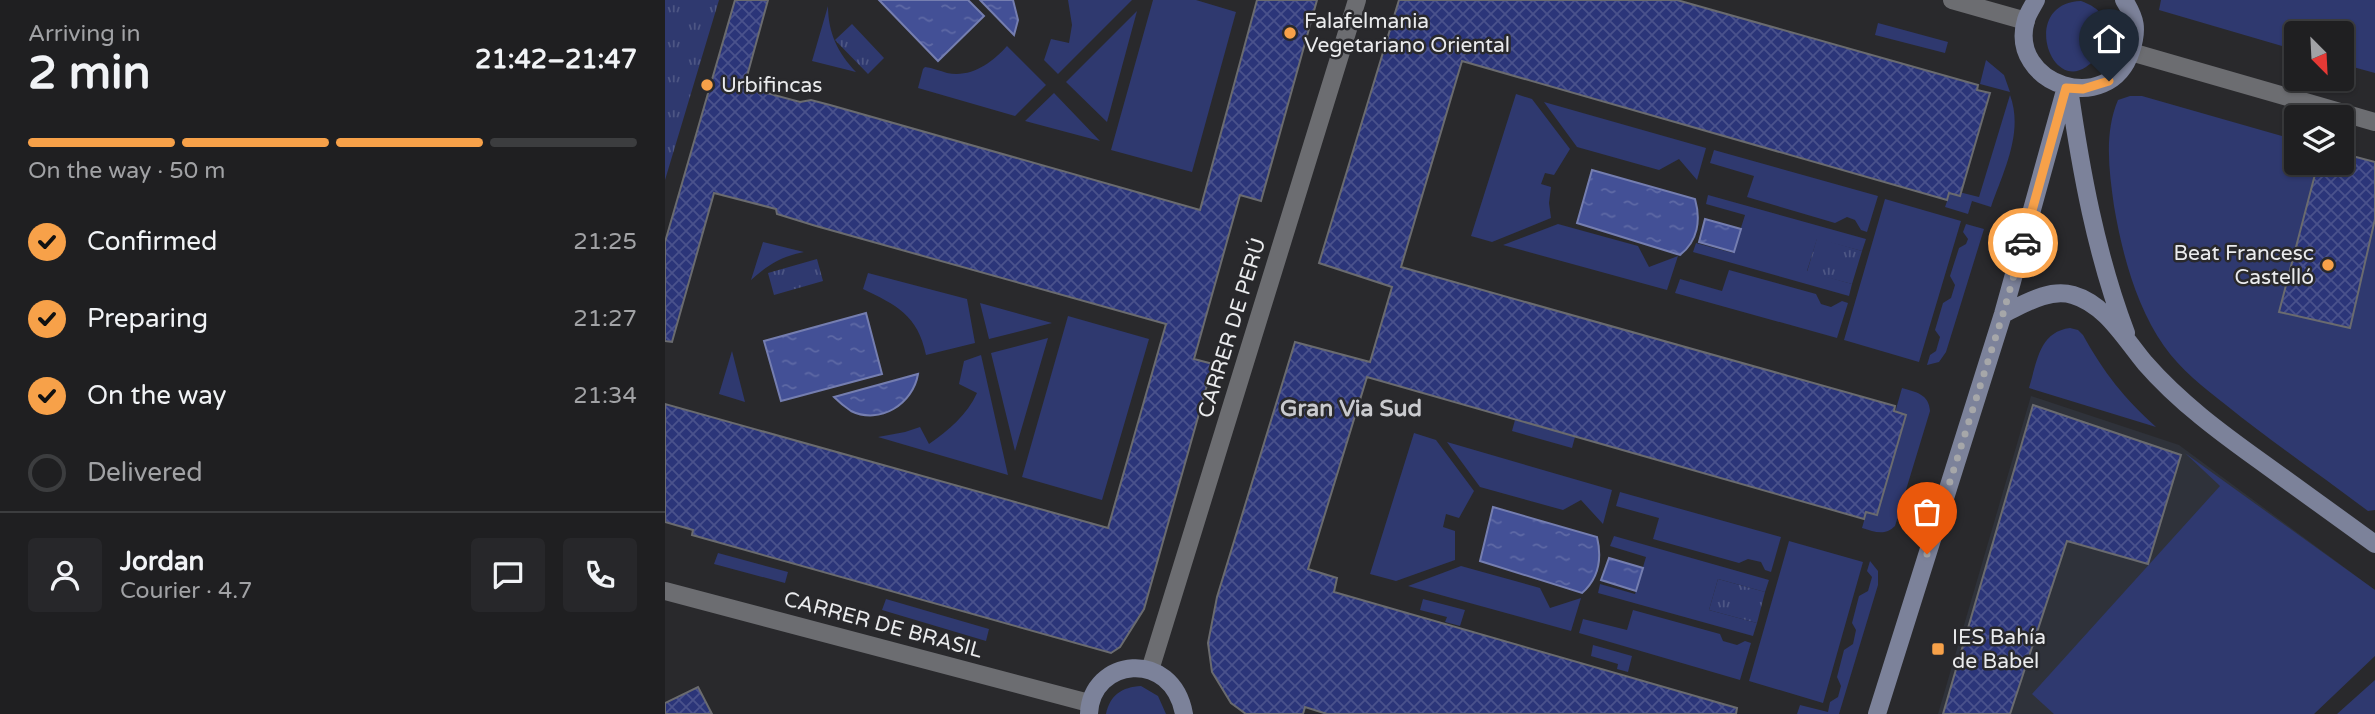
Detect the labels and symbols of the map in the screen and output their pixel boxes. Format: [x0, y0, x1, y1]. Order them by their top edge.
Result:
place label: Falafelmania Vegetariano Oriental [1304, 9, 1510, 58]
pin [2079, 9, 2139, 81]
north arrow [2284, 21, 2354, 91]
marker: Falafelmania Vegetariano Oriental [1282, 25, 1298, 41]
place label: Urbifincas [721, 73, 822, 98]
marker: Urbifincas [699, 77, 715, 93]
courier [1988, 208, 2058, 278]
street label: CARRER DE PERÚ [1193, 235, 1271, 421]
place label: Beat Francesc Castelló [2174, 241, 2314, 290]
marker: Beat Francesc Castelló [2320, 257, 2336, 273]
district label: Gran Via Sud [1280, 395, 1422, 423]
pin [1897, 482, 1957, 554]
street label: CARRER DE BRASIL [781, 586, 985, 664]
place label: IES Bahía de Babel [1952, 625, 2046, 674]
marker: IES Bahía de Babel [1930, 641, 1946, 657]

